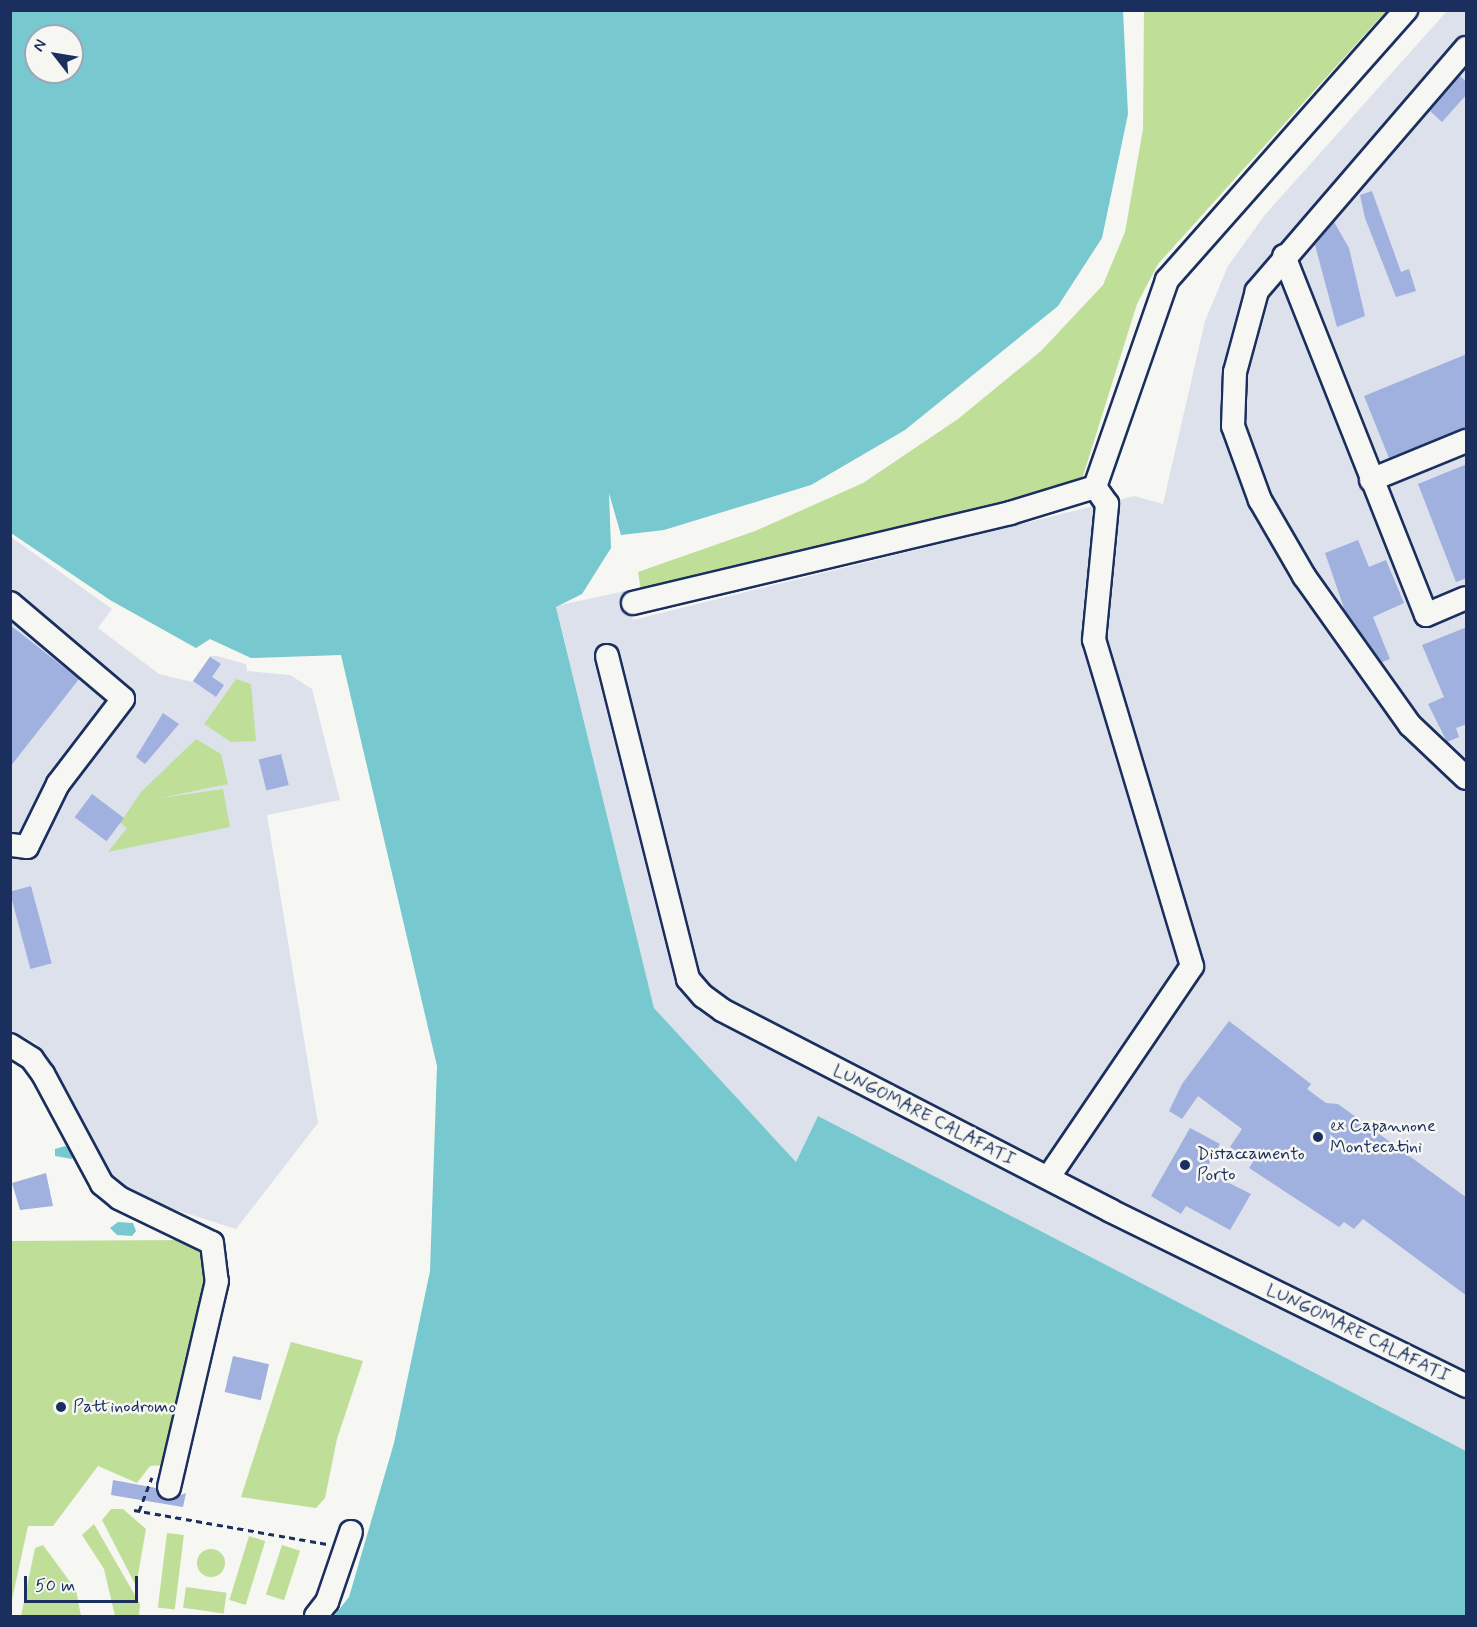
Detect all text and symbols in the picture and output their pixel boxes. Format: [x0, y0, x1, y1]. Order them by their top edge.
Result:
north arrow [24, 24, 84, 84]
text: N [28, 36, 52, 55]
street label: LUNGOMARE CALAFATI [831, 1060, 1017, 1170]
place label: ex Capannone Montecatini [1330, 1116, 1436, 1158]
marker: ex Capannone Montecatini [1311, 1130, 1325, 1144]
place label: Distaccamento Porto [1197, 1144, 1305, 1186]
marker: Distaccamento Porto [1178, 1158, 1192, 1172]
street label: LUNGOMARE CALAFATI [1264, 1280, 1452, 1386]
place label: Pattinodromo [73, 1396, 176, 1418]
marker: Pattinodromo [54, 1400, 68, 1414]
scale bar [27, 1564, 141, 1602]
text: 50 m [35, 1574, 75, 1598]

